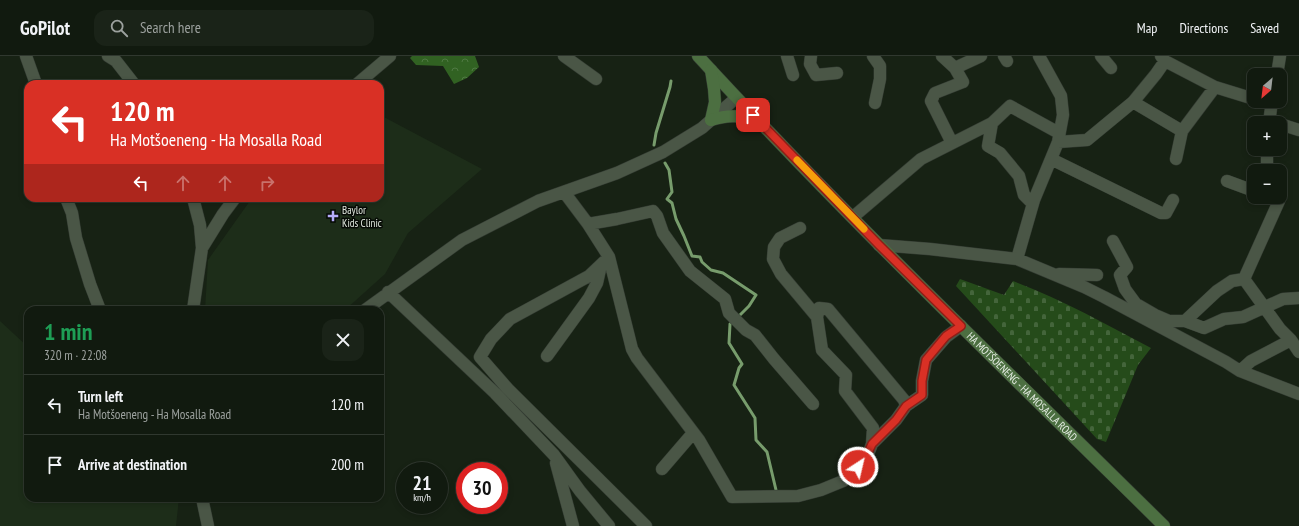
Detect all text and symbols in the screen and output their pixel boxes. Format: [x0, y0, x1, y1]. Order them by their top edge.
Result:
search box [94, 10, 374, 46]
text: GoPilot [20, 16, 70, 40]
icon: search [108, 17, 130, 39]
text: Search here [140, 18, 201, 37]
text: Map [1137, 19, 1157, 37]
text: Directions [1179, 19, 1228, 37]
text: Saved [1250, 19, 1279, 37]
north arrow [1247, 68, 1287, 108]
map controls [1247, 68, 1287, 204]
text: 120 m [110, 92, 174, 129]
icon: left [44, 96, 96, 148]
pin [736, 98, 770, 132]
icon: arrive [742, 104, 764, 126]
button: + [1247, 116, 1287, 156]
text: Ha Motšoeneng - Ha Mosalla Road [110, 128, 322, 151]
button: − [1247, 164, 1287, 204]
icon: left [130, 172, 152, 194]
icon: ahead [172, 172, 194, 194]
icon: ahead [214, 172, 236, 194]
icon: right [256, 172, 278, 194]
place label: Baylor Kids Clinic [342, 203, 382, 230]
marker: Baylor Kids Clinic [327, 210, 339, 222]
text: 1 min [44, 316, 92, 347]
button: close [322, 319, 364, 361]
street label: HA MOTŠOENENG - HA MOSALLA ROAD [964, 329, 1081, 444]
text: 320 m · 22:08 [44, 347, 107, 364]
text: Turn left [78, 387, 123, 406]
icon: left [44, 394, 66, 416]
text: 120 m [331, 395, 364, 414]
text: Ha Motšoeneng - Ha Mosalla Road [78, 406, 231, 423]
position arrow [837, 446, 879, 488]
icon: arrive [44, 454, 66, 476]
text: Arrive at destination [78, 455, 187, 474]
text: 200 m [331, 455, 364, 474]
speed limit sign: 30 [456, 462, 508, 514]
text: 21 [412, 470, 432, 496]
text: km/h [413, 491, 431, 504]

